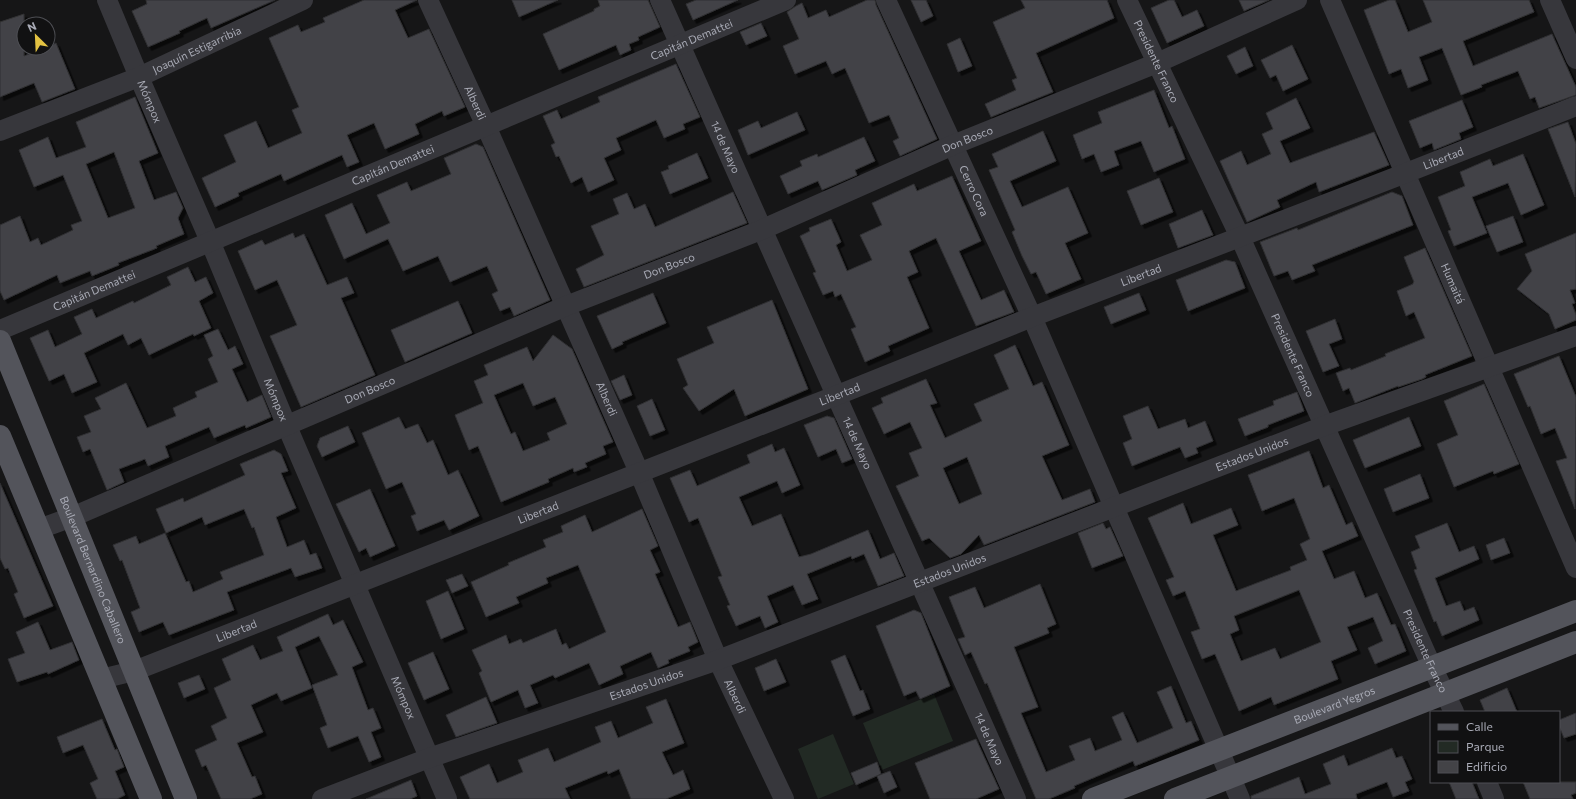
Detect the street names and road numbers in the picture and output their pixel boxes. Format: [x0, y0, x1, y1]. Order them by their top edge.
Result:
street label: Capitán Demattei [648, 16, 735, 62]
street label: Presidente Franco [1131, 18, 1182, 105]
street label: Joaquín Estigarribia [150, 23, 243, 77]
street label: Mómpox [135, 78, 165, 125]
street label: Alberdi [462, 83, 489, 122]
street label: 14 de Mayo [709, 119, 743, 175]
street label: Don Bosco [940, 123, 995, 155]
street label: Capitán Demattei [349, 141, 436, 188]
street label: Libertad [1421, 144, 1465, 172]
street label: Cerro Cora [957, 163, 992, 218]
street label: Don Bosco [642, 249, 697, 281]
street label: Libertad [1119, 261, 1163, 288]
street label: Humaitá [1439, 261, 1468, 306]
street label: Capitán Demattei [51, 267, 137, 313]
street label: Presidente Franco [1269, 311, 1318, 399]
street label: Don Bosco [342, 373, 397, 406]
street label: Mómpox [262, 376, 291, 423]
street label: Alberdi [594, 379, 620, 418]
street label: Libertad [817, 380, 862, 408]
street label: 14 de Mayo [841, 415, 875, 471]
street label: Estados Unidos [1214, 434, 1290, 473]
street label: Boulevard Bernardino Caballero [58, 494, 129, 646]
street label: Libertad [516, 498, 560, 526]
street label: Estados Unidos [911, 550, 988, 590]
street label: Presidente Franco [1401, 607, 1451, 695]
street label: Libertad [214, 617, 258, 644]
street label: Estados Unidos [608, 665, 685, 702]
street label: Mómpox [389, 674, 419, 721]
street label: Alberdi [722, 677, 749, 715]
street label: Boulevard Yegros [1292, 683, 1377, 726]
street label: 14 de Mayo [972, 711, 1007, 767]

